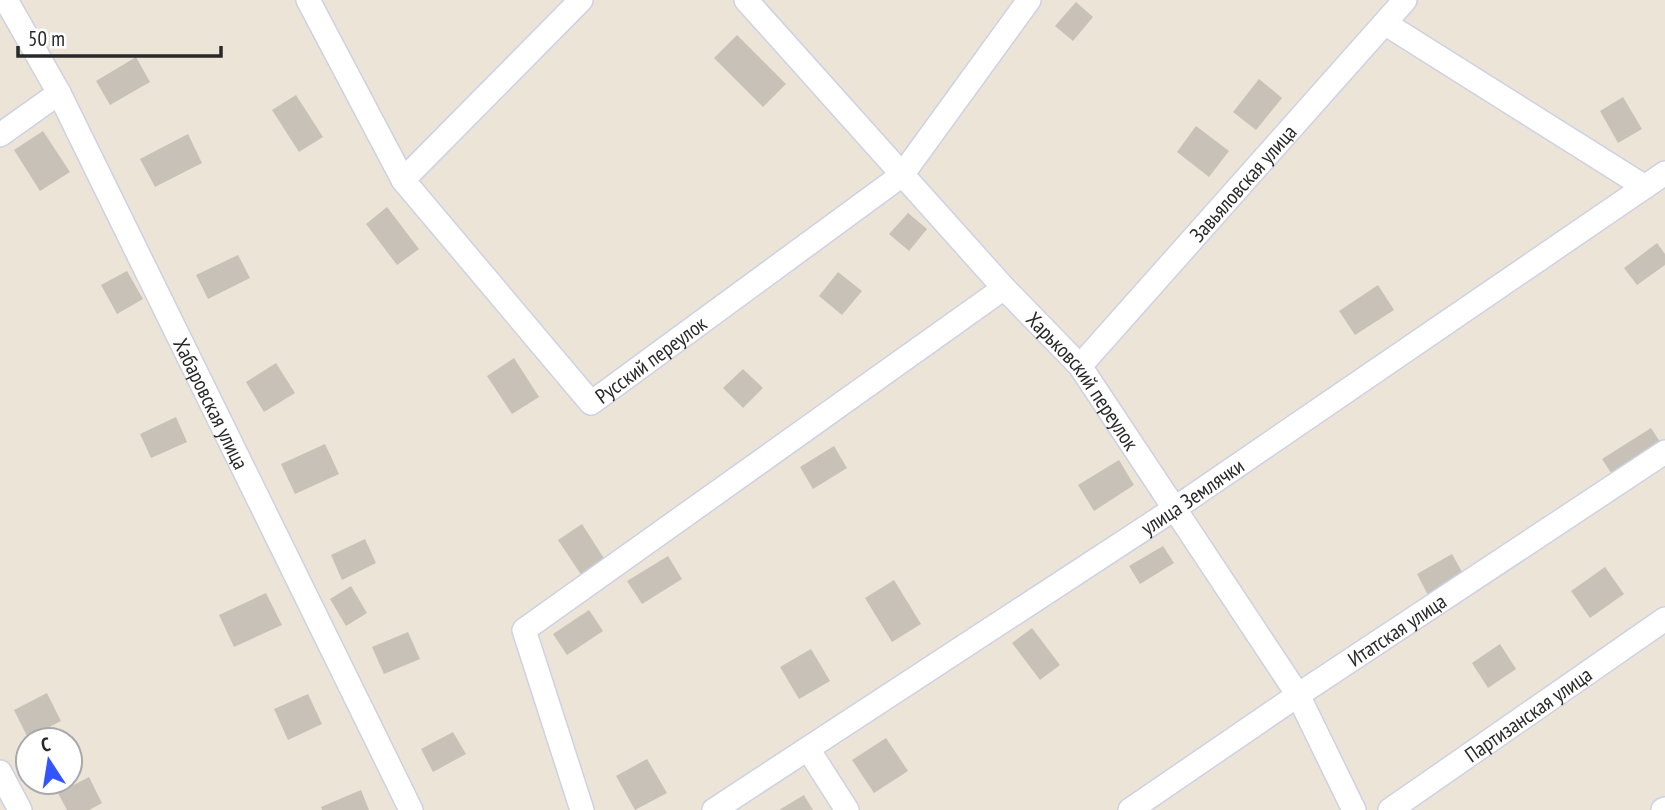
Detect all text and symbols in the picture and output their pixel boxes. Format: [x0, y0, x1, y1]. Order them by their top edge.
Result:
scale bar [18, 14, 220, 58]
text: 50 m [28, 25, 65, 52]
street label: Завьяловская улица [1184, 119, 1302, 247]
street label: Харьковский переулок [1021, 306, 1145, 455]
street label: Русский переулок [589, 310, 712, 409]
street label: Хабаровская улица [168, 334, 255, 474]
street label: улица Землячки [1136, 452, 1249, 541]
street label: Итатская улица [1342, 587, 1451, 672]
street label: Партизанская улица [1459, 661, 1597, 768]
north arrow [14, 726, 84, 796]
text: С [39, 732, 53, 757]

